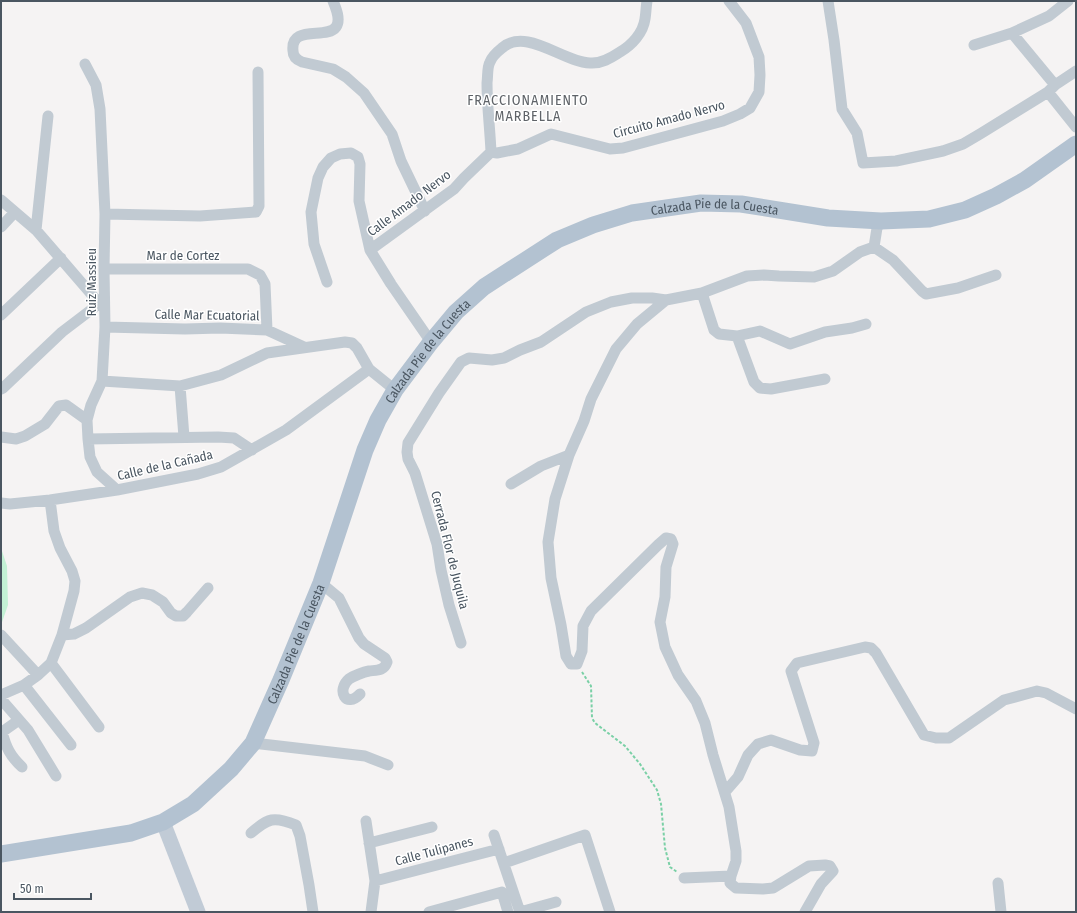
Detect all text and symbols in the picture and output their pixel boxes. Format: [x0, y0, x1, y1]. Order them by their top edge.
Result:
district label: FRACCIONAMIENTO MARBELLA [467, 92, 589, 125]
street label: Circuito Amado Nervo [612, 97, 727, 141]
street label: Calle Amado Nervo [364, 167, 454, 239]
street label: Calzada Pie de la Cuesta [650, 196, 780, 218]
street label: Ruiz Massieu [84, 248, 99, 316]
street label: Mar de Cortez [147, 248, 219, 263]
street label: Calzada Pie de la Cuesta [382, 296, 473, 406]
street label: Calle Mar Ecuatorial [154, 307, 260, 323]
street label: Calle de la Cañada [116, 447, 214, 483]
street label: Cerrada Flor de Juquila [428, 489, 472, 611]
street label: Calzada Pie de la Cuesta [264, 582, 327, 706]
street label: Calle Tulipanes [393, 833, 475, 869]
scale bar [14, 875, 91, 901]
text: 50 m [20, 882, 44, 896]

